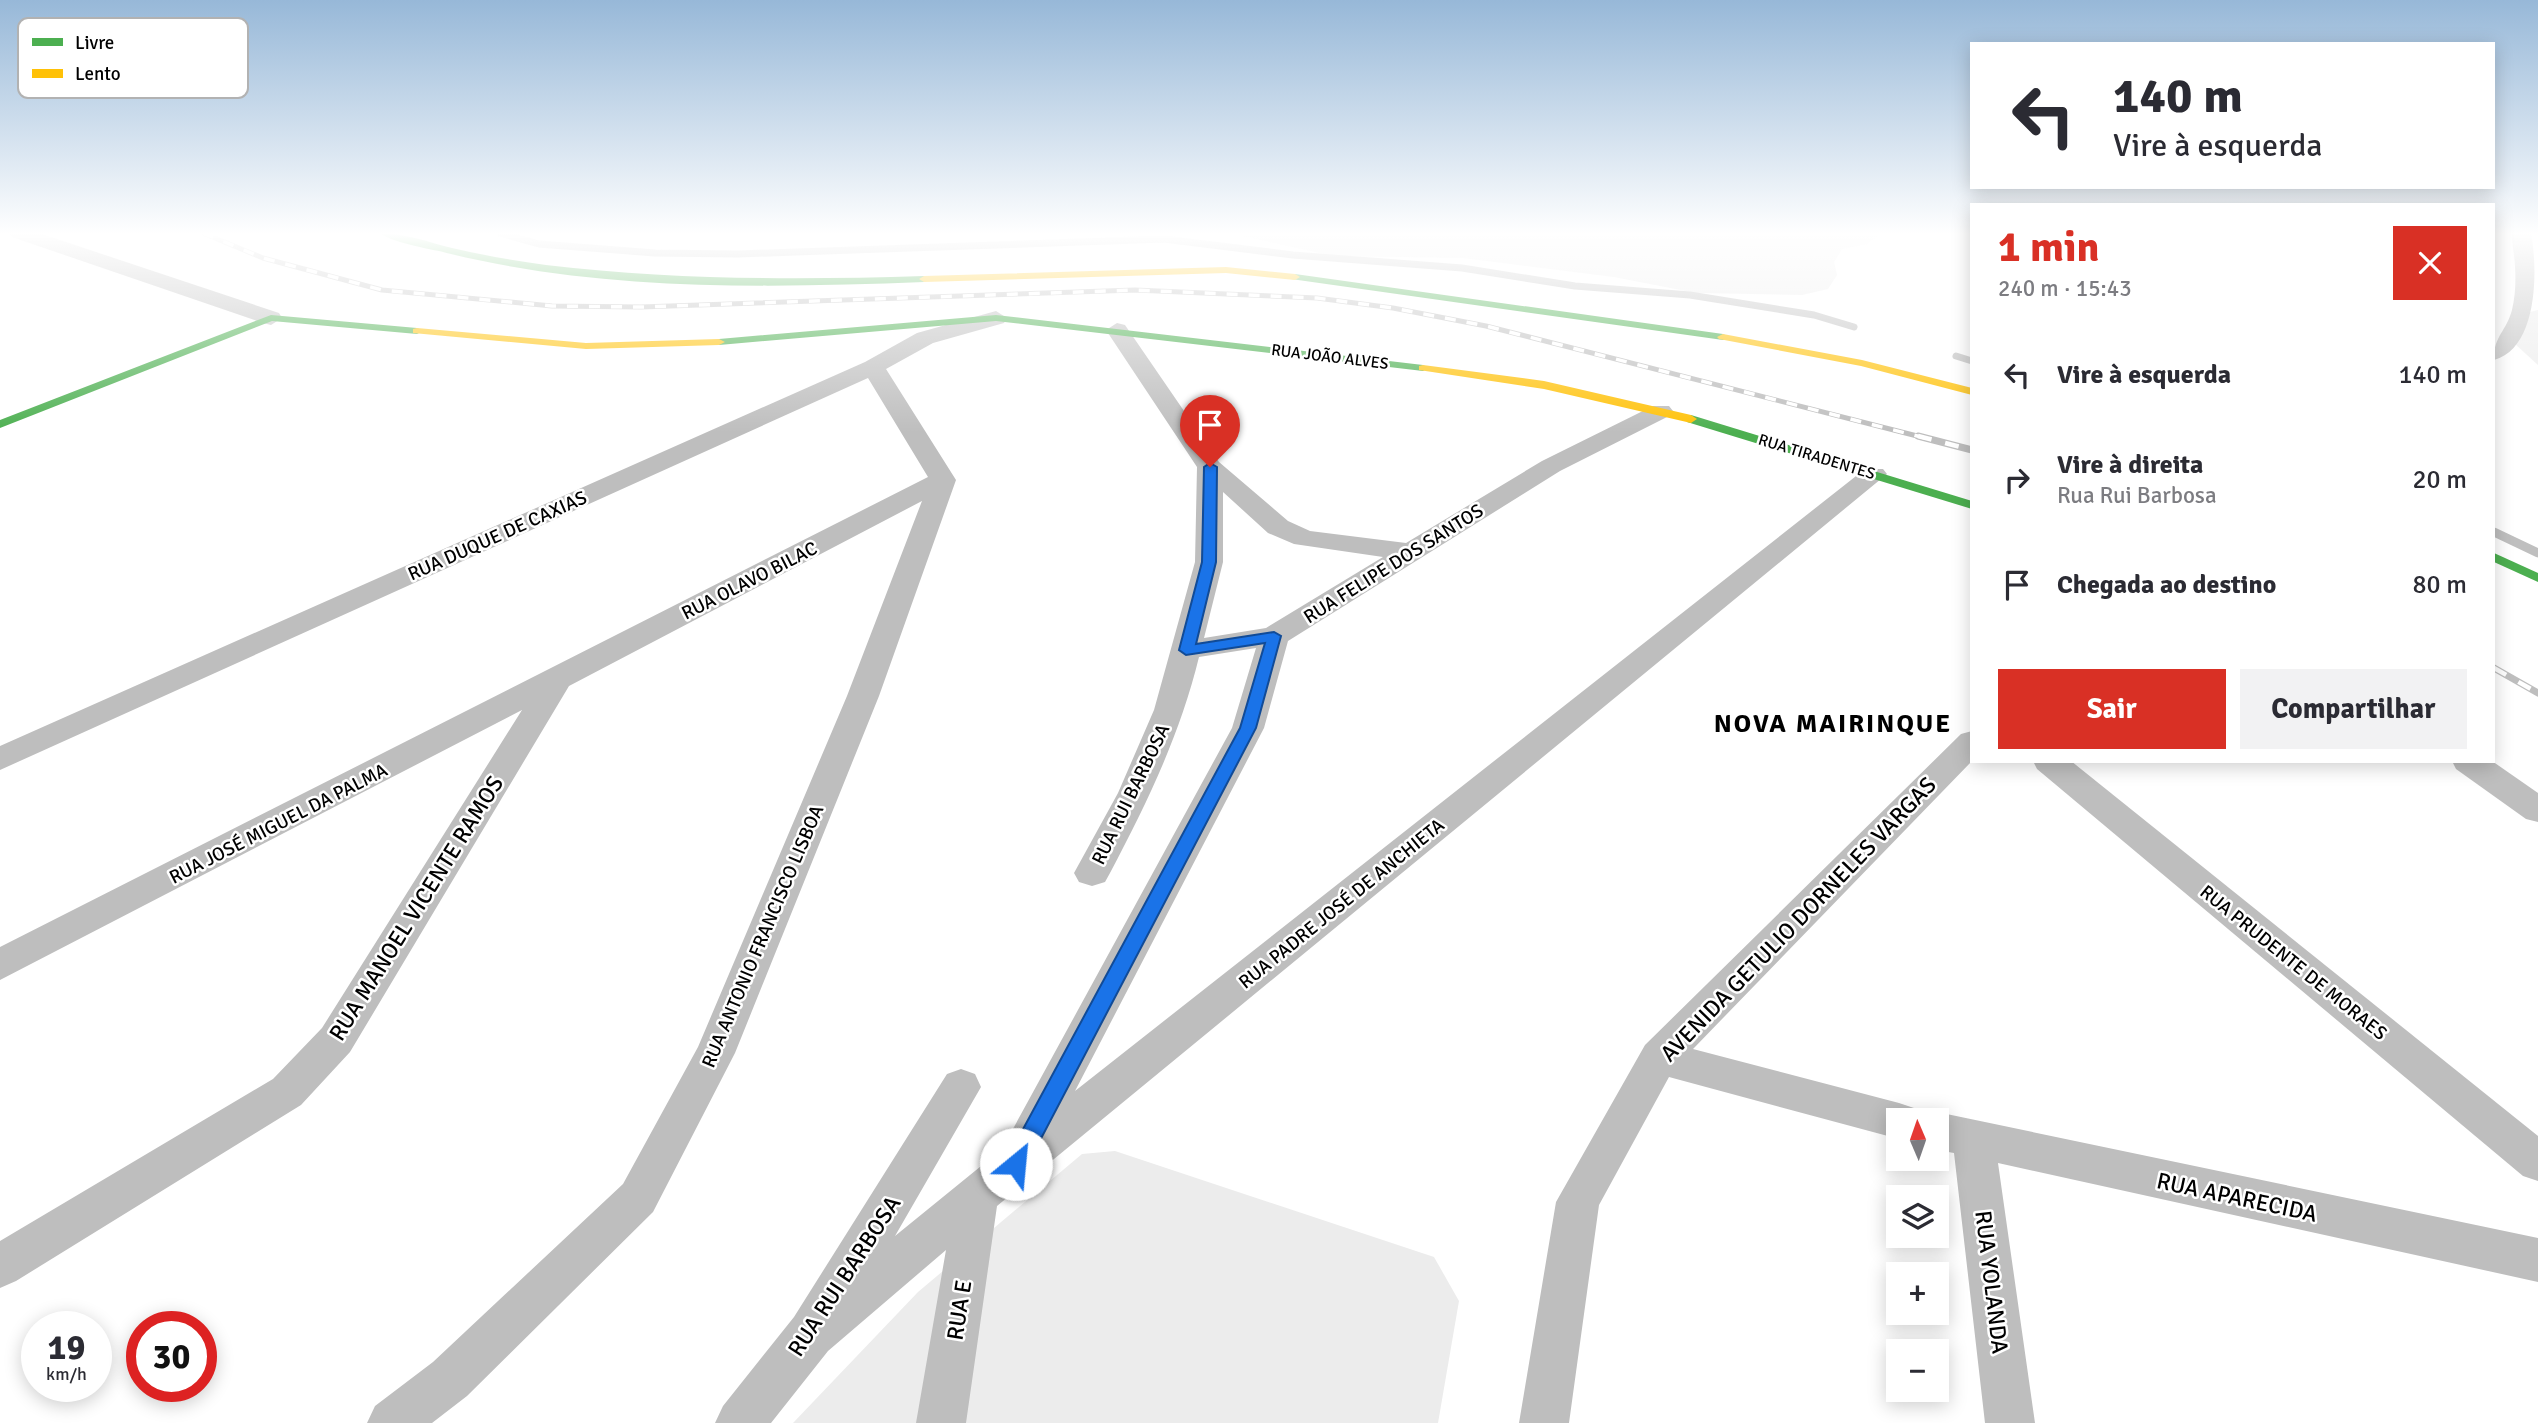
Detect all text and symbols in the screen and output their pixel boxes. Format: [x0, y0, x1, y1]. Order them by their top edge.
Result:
legend [18, 18, 248, 98]
text: Livre [75, 31, 114, 55]
text: Lento [75, 62, 121, 86]
text: 140 m [2113, 66, 2243, 126]
icon: left [1998, 70, 2089, 161]
text: Vire à esquerda [2113, 126, 2323, 165]
text: 1 min [1998, 222, 2099, 273]
button: close [2393, 226, 2467, 300]
text: 240 m · 15:43 [1998, 274, 2132, 303]
street label: RUA JOÃO ALVES [1270, 340, 1390, 374]
icon: left [1998, 356, 2036, 394]
text: Vire à esquerda [2057, 359, 2231, 391]
text: 140 m [2398, 359, 2467, 391]
pin [1180, 395, 1240, 467]
icon: arrive [1191, 406, 1229, 444]
street label: RUA TIRADENTES [1756, 430, 1878, 484]
text: Vire à direita [2057, 449, 2203, 481]
icon: right [1998, 461, 2036, 499]
text: 20 m [2412, 464, 2467, 496]
text: Rua Rui Barbosa [2057, 481, 2217, 510]
street label: RUA DUQUE DE CAXIAS [404, 486, 591, 586]
street label: RUA FELIPE DOS SANTOS [1299, 499, 1488, 629]
street label: RUA OLAVO BILAC [678, 536, 821, 625]
icon: arrive [1998, 566, 2036, 604]
text: Chegada ao destino [2057, 569, 2276, 601]
text: 80 m [2412, 569, 2467, 601]
button: Sair [1998, 669, 2226, 749]
button: Compartilhar [2240, 669, 2467, 749]
district label: NOVA MAIRINQUE [1714, 708, 1952, 740]
street label: RUA RUI BARBOSA [1086, 720, 1175, 869]
street label: RUA JOSÉ MIGUEL DA PALMA [165, 758, 392, 890]
street label: RUA MANOEL VICENTE RAMOS [323, 770, 510, 1046]
street label: AVENIDA GETULIO DORNELES VARGAS [1654, 771, 1942, 1068]
street label: RUA ANTONIO FRANCISCO LISBOA [697, 801, 829, 1071]
street label: RUA PADRE JOSÉ DE ANCHIETA [1234, 813, 1450, 994]
street label: RUA PRUDENTE DE MORAES [2195, 880, 2392, 1046]
north arrow [1886, 1108, 1950, 1171]
map controls [1886, 1108, 1949, 1402]
position arrow [979, 1127, 1053, 1201]
street label: RUA APARECIDA [2154, 1166, 2320, 1229]
button: layers [1886, 1185, 1949, 1248]
street label: RUA RUI BARBOSA [782, 1190, 907, 1362]
street label: RUA YOLANDA [1968, 1209, 2015, 1355]
button: + [1886, 1262, 1949, 1325]
street label: RUA E [940, 1278, 979, 1342]
speed limit sign: 30 [126, 1311, 217, 1402]
text: 19 [48, 1326, 85, 1369]
button: − [1886, 1339, 1949, 1402]
text: km/h [46, 1363, 87, 1385]

